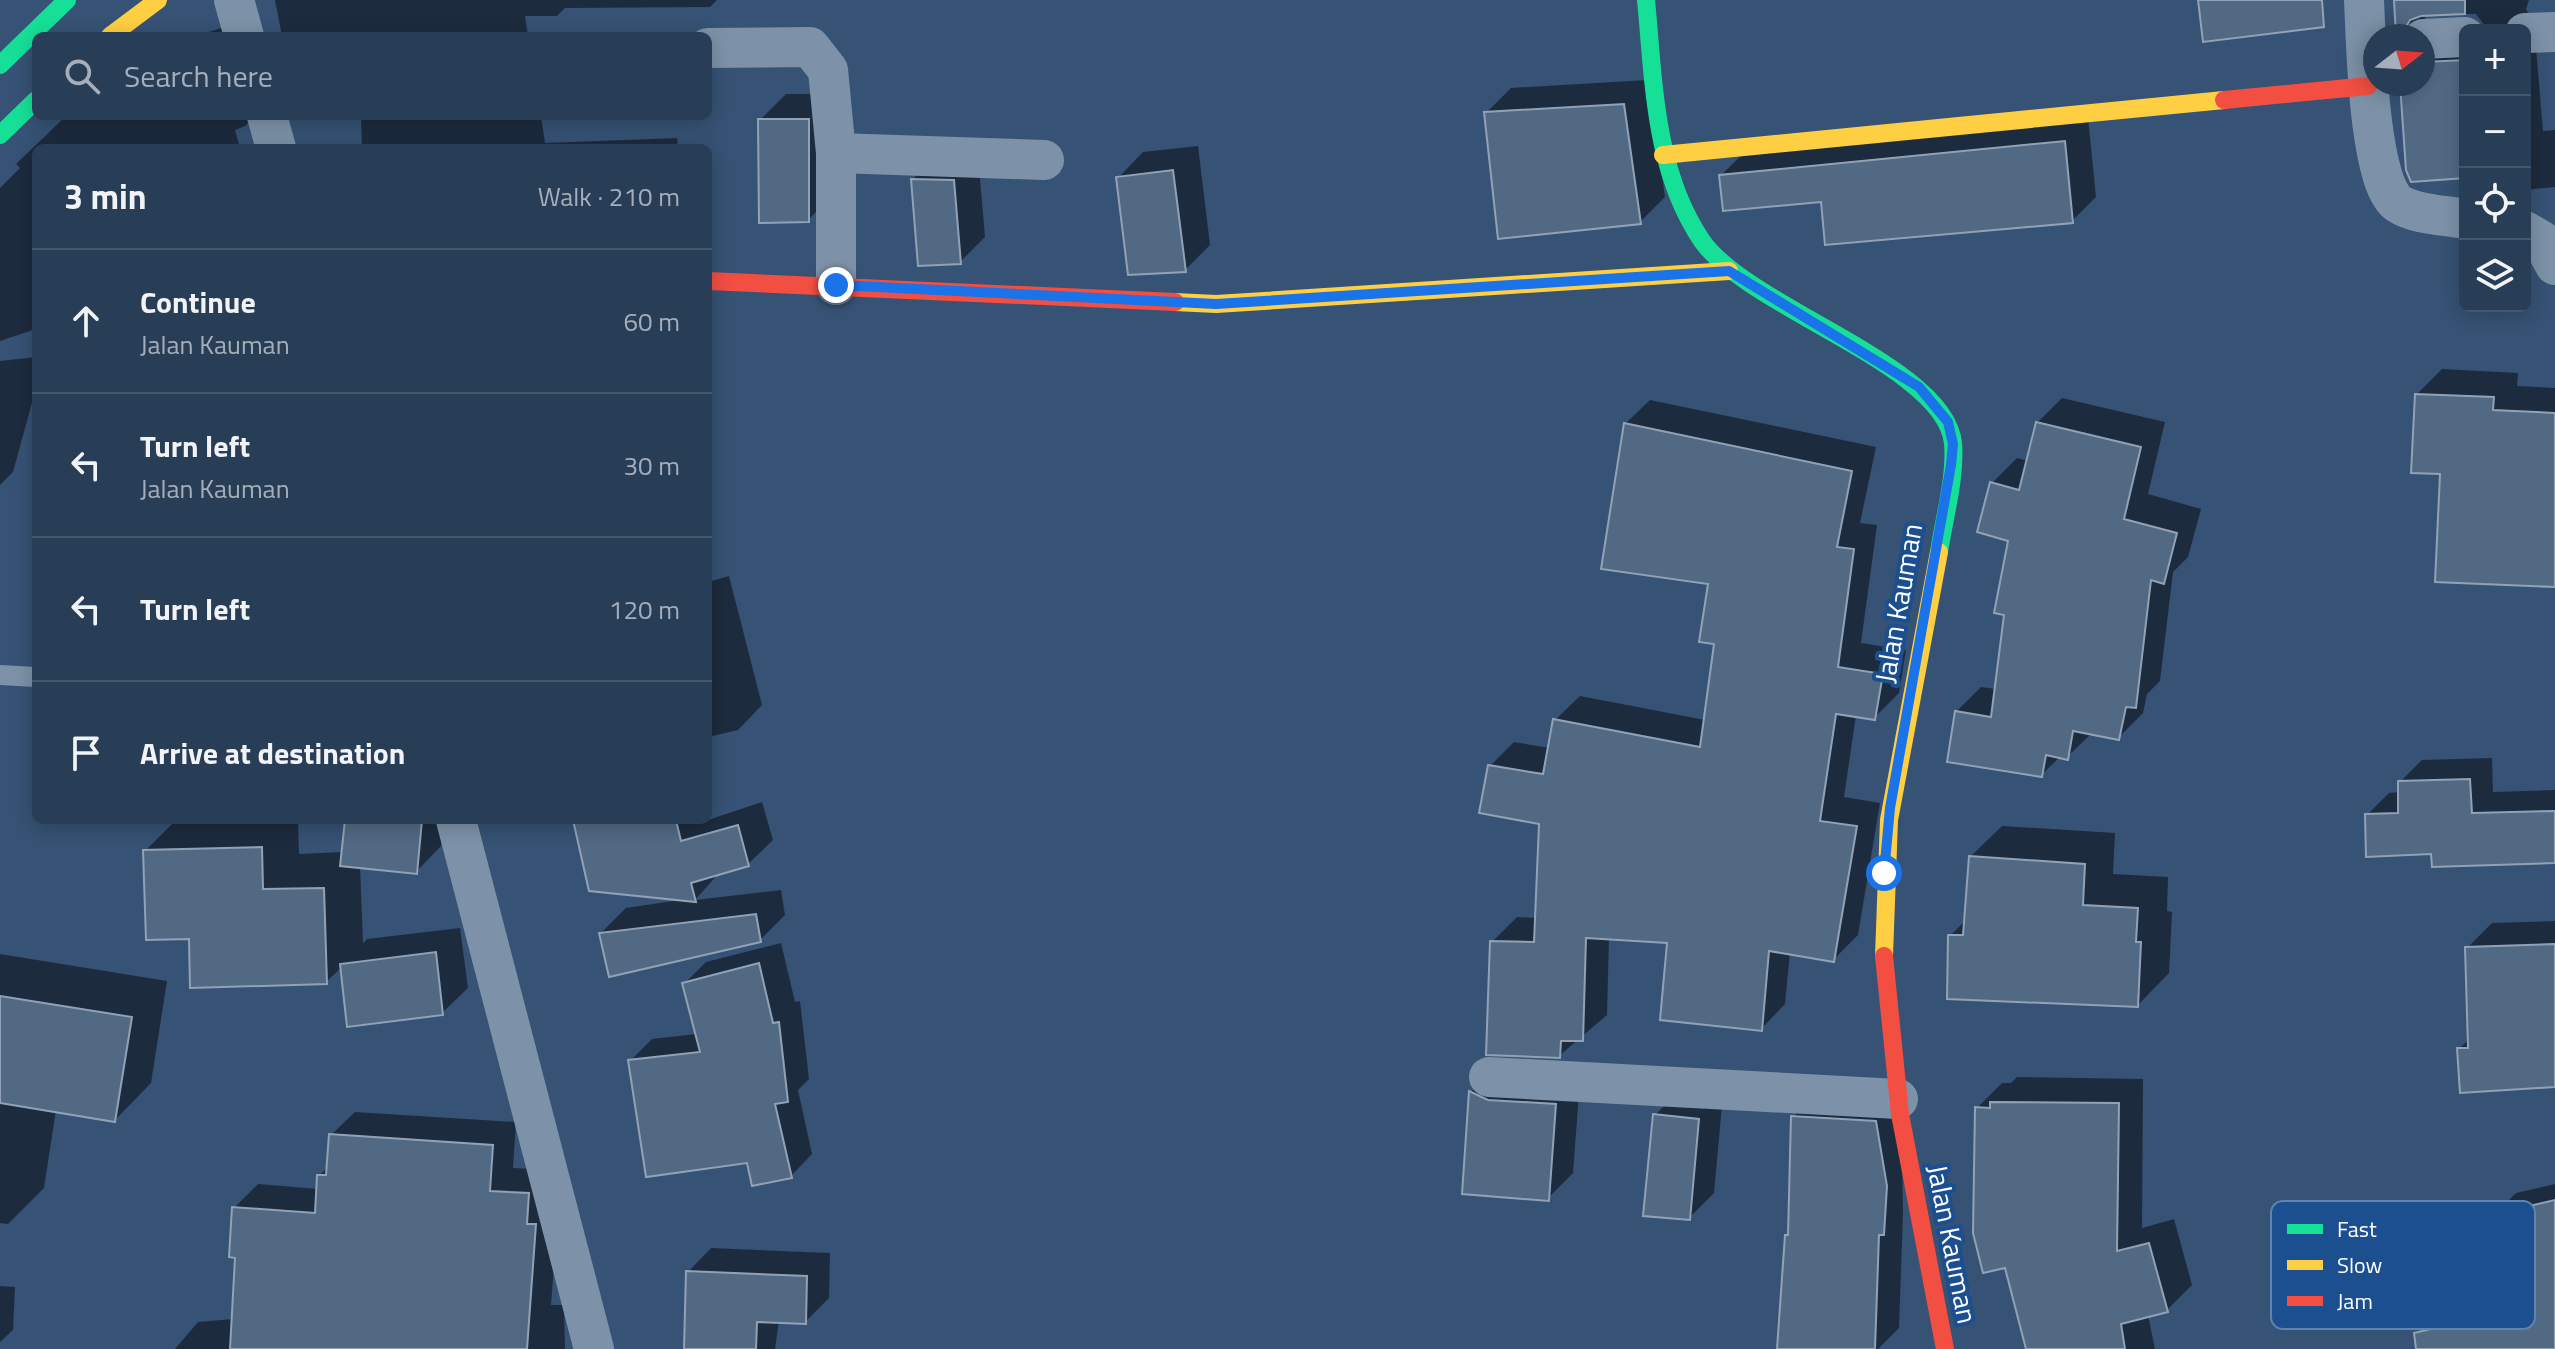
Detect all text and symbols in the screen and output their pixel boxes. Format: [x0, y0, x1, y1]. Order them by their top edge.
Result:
north arrow [2363, 24, 2435, 96]
map controls [2459, 24, 2531, 312]
button: + [2459, 24, 2531, 96]
search box [32, 32, 712, 120]
text: Search here [124, 53, 273, 99]
icon: search [60, 54, 104, 98]
button: − [2459, 96, 2531, 168]
button: locate [2459, 168, 2531, 240]
text: 3 min [64, 170, 147, 222]
text: Walk · 210 m [538, 177, 680, 216]
button: layers [2459, 240, 2531, 312]
route end [818, 267, 854, 303]
text: Continue [140, 279, 256, 325]
icon: ahead [64, 299, 108, 343]
text: 60 m [623, 302, 680, 341]
text: Jalan Kauman [140, 325, 290, 364]
text: Turn left [140, 423, 250, 469]
icon: left [64, 443, 108, 487]
text: 30 m [623, 446, 680, 485]
text: Jalan Kauman [140, 469, 290, 508]
street label: Jalan Kauman [1863, 520, 1933, 686]
text: Turn left [140, 586, 250, 632]
icon: left [64, 587, 108, 631]
text: 120 m [609, 590, 680, 629]
text: Arrive at destination [140, 730, 405, 776]
icon: arrive [64, 731, 108, 775]
route start [1866, 855, 1902, 891]
street label: Jalan Kauman [1917, 1161, 1989, 1327]
legend [2271, 1201, 2535, 1329]
text: Fast [2337, 1212, 2377, 1246]
text: Slow [2337, 1248, 2383, 1282]
text: Jam [2337, 1284, 2373, 1318]

